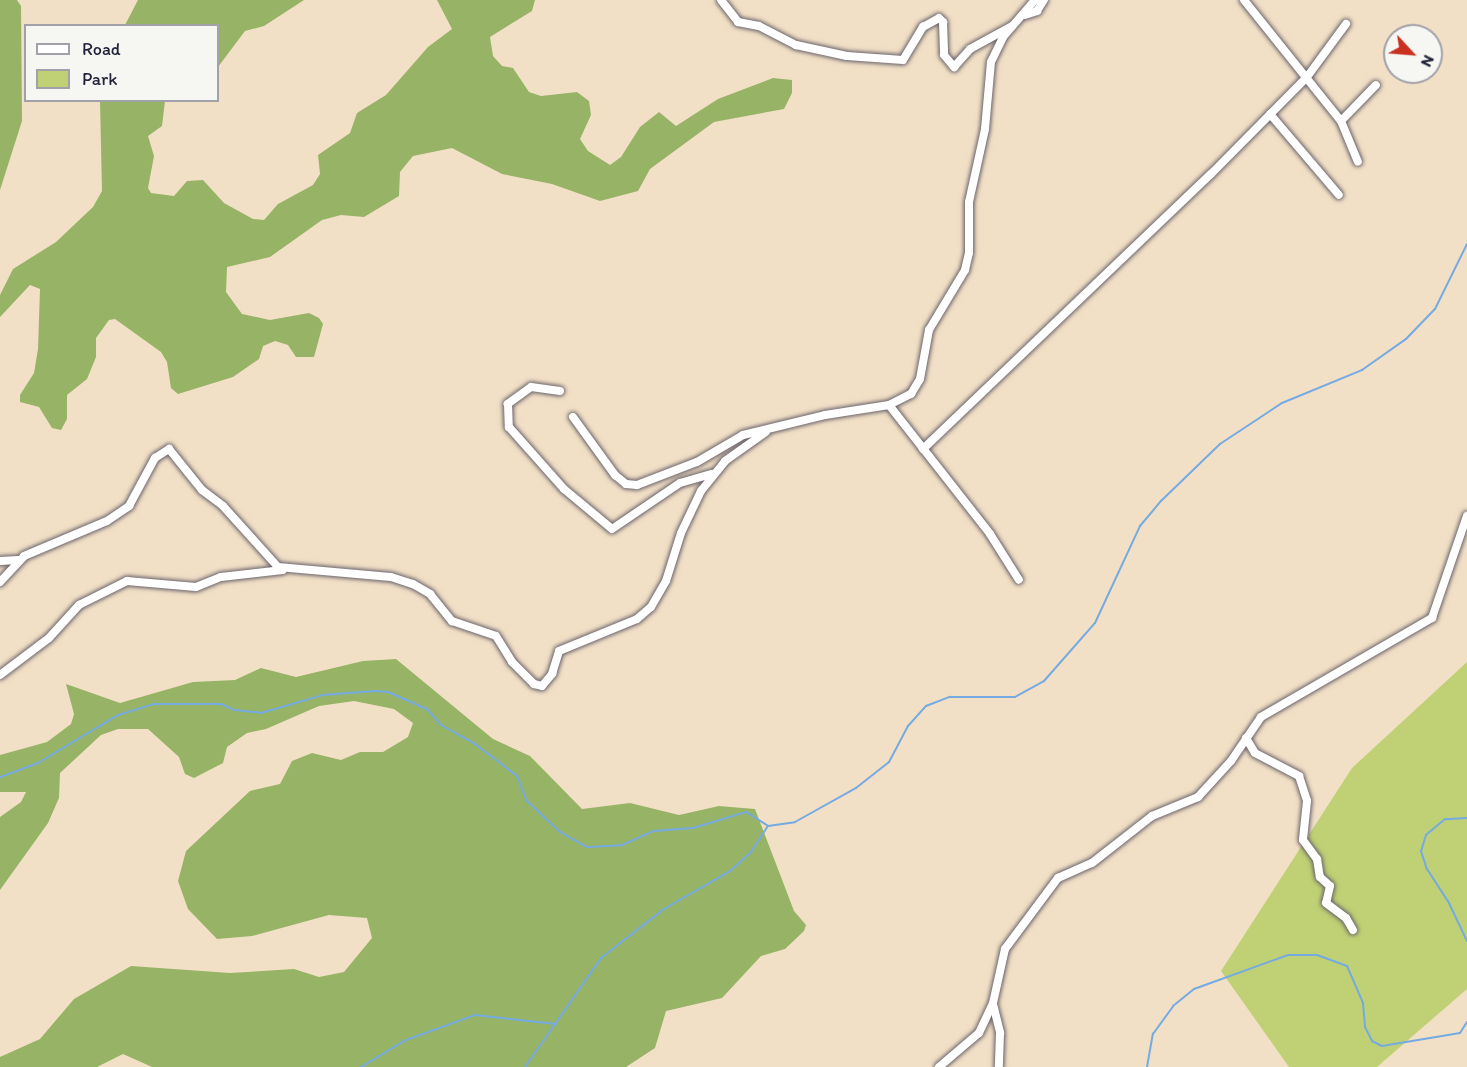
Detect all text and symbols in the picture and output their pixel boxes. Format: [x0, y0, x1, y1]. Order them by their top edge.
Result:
legend [24, 24, 219, 102]
north arrow [1383, 24, 1443, 84]
text: Road [82, 38, 121, 60]
text: N [1417, 52, 1439, 70]
text: Park [82, 68, 117, 90]

